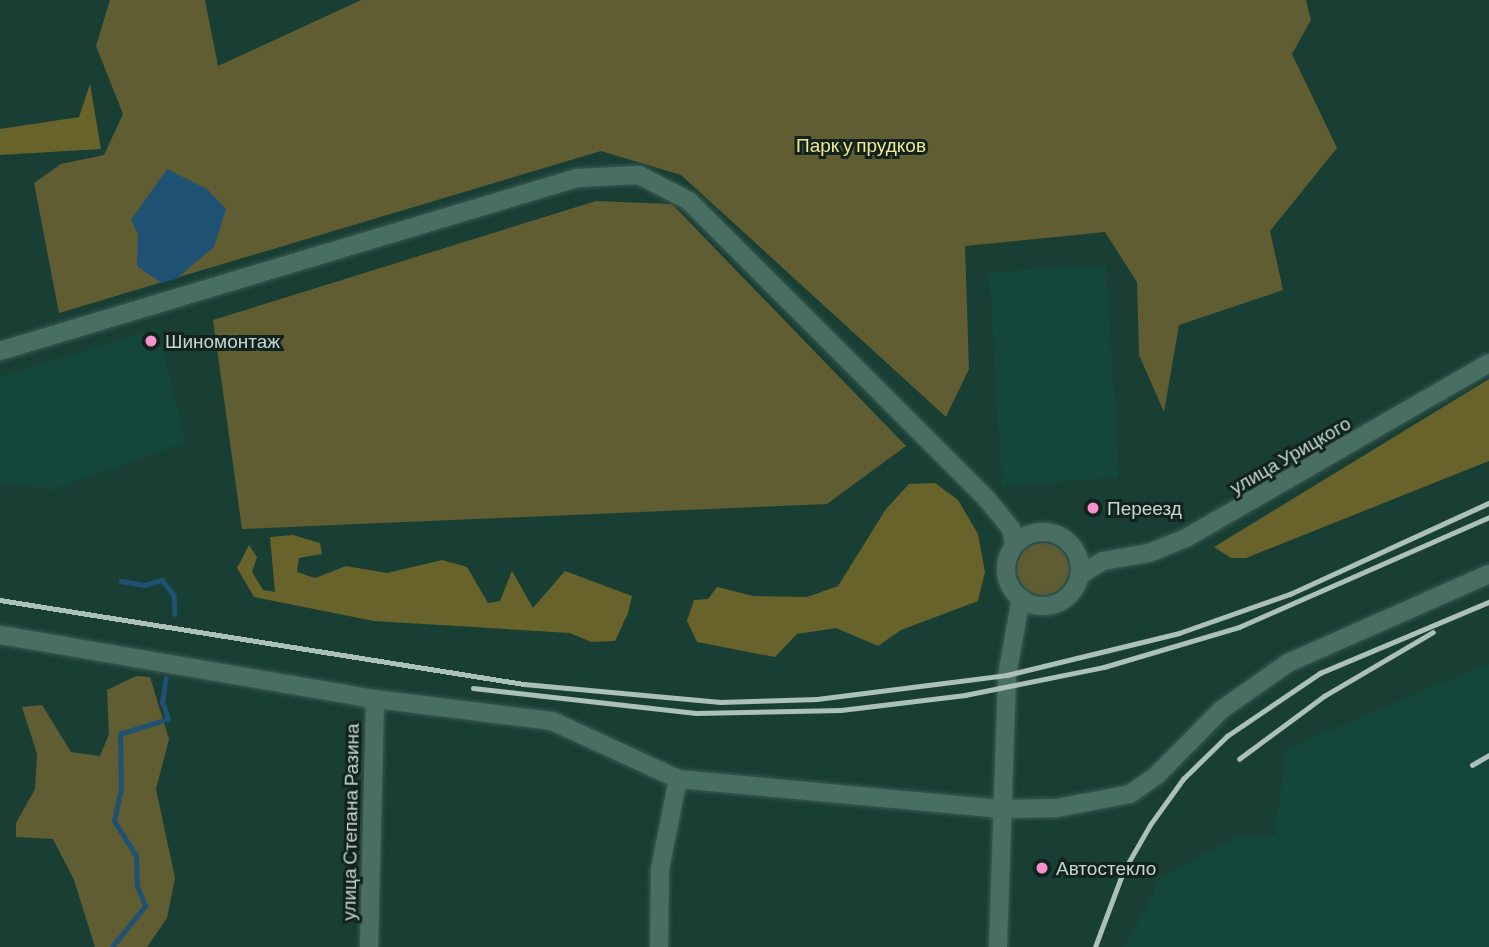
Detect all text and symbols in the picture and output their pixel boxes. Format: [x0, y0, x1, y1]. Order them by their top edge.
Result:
park label: Парк у прудков [796, 134, 926, 156]
place label: Шиномонтаж [165, 330, 280, 352]
marker: Шиномонтаж [143, 333, 159, 349]
street label: улица Урицкого [1226, 411, 1354, 499]
place label: Переезд [1107, 497, 1182, 519]
marker: Переезд [1085, 500, 1101, 516]
street label: улица Степана Разина [337, 723, 363, 921]
place label: Автостекло [1056, 857, 1156, 879]
marker: Автостекло [1034, 860, 1050, 876]

